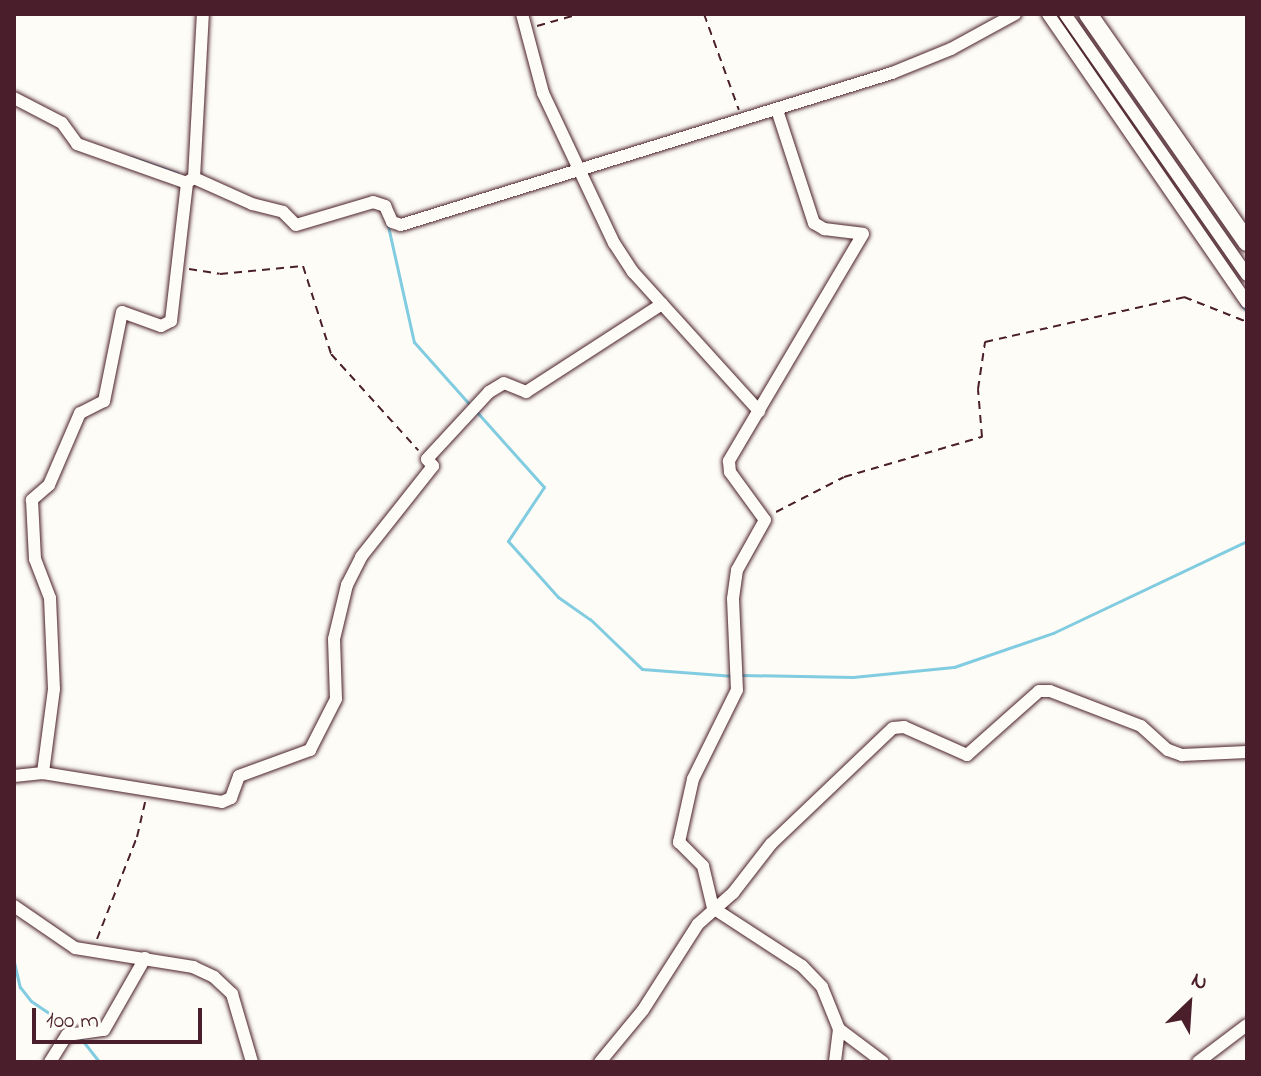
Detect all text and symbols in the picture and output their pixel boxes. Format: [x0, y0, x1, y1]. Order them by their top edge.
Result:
north arrow [1149, 964, 1229, 1044]
text: N [1186, 965, 1213, 1000]
scale bar [36, 992, 206, 1042]
text: 100 m [46, 1004, 99, 1039]

